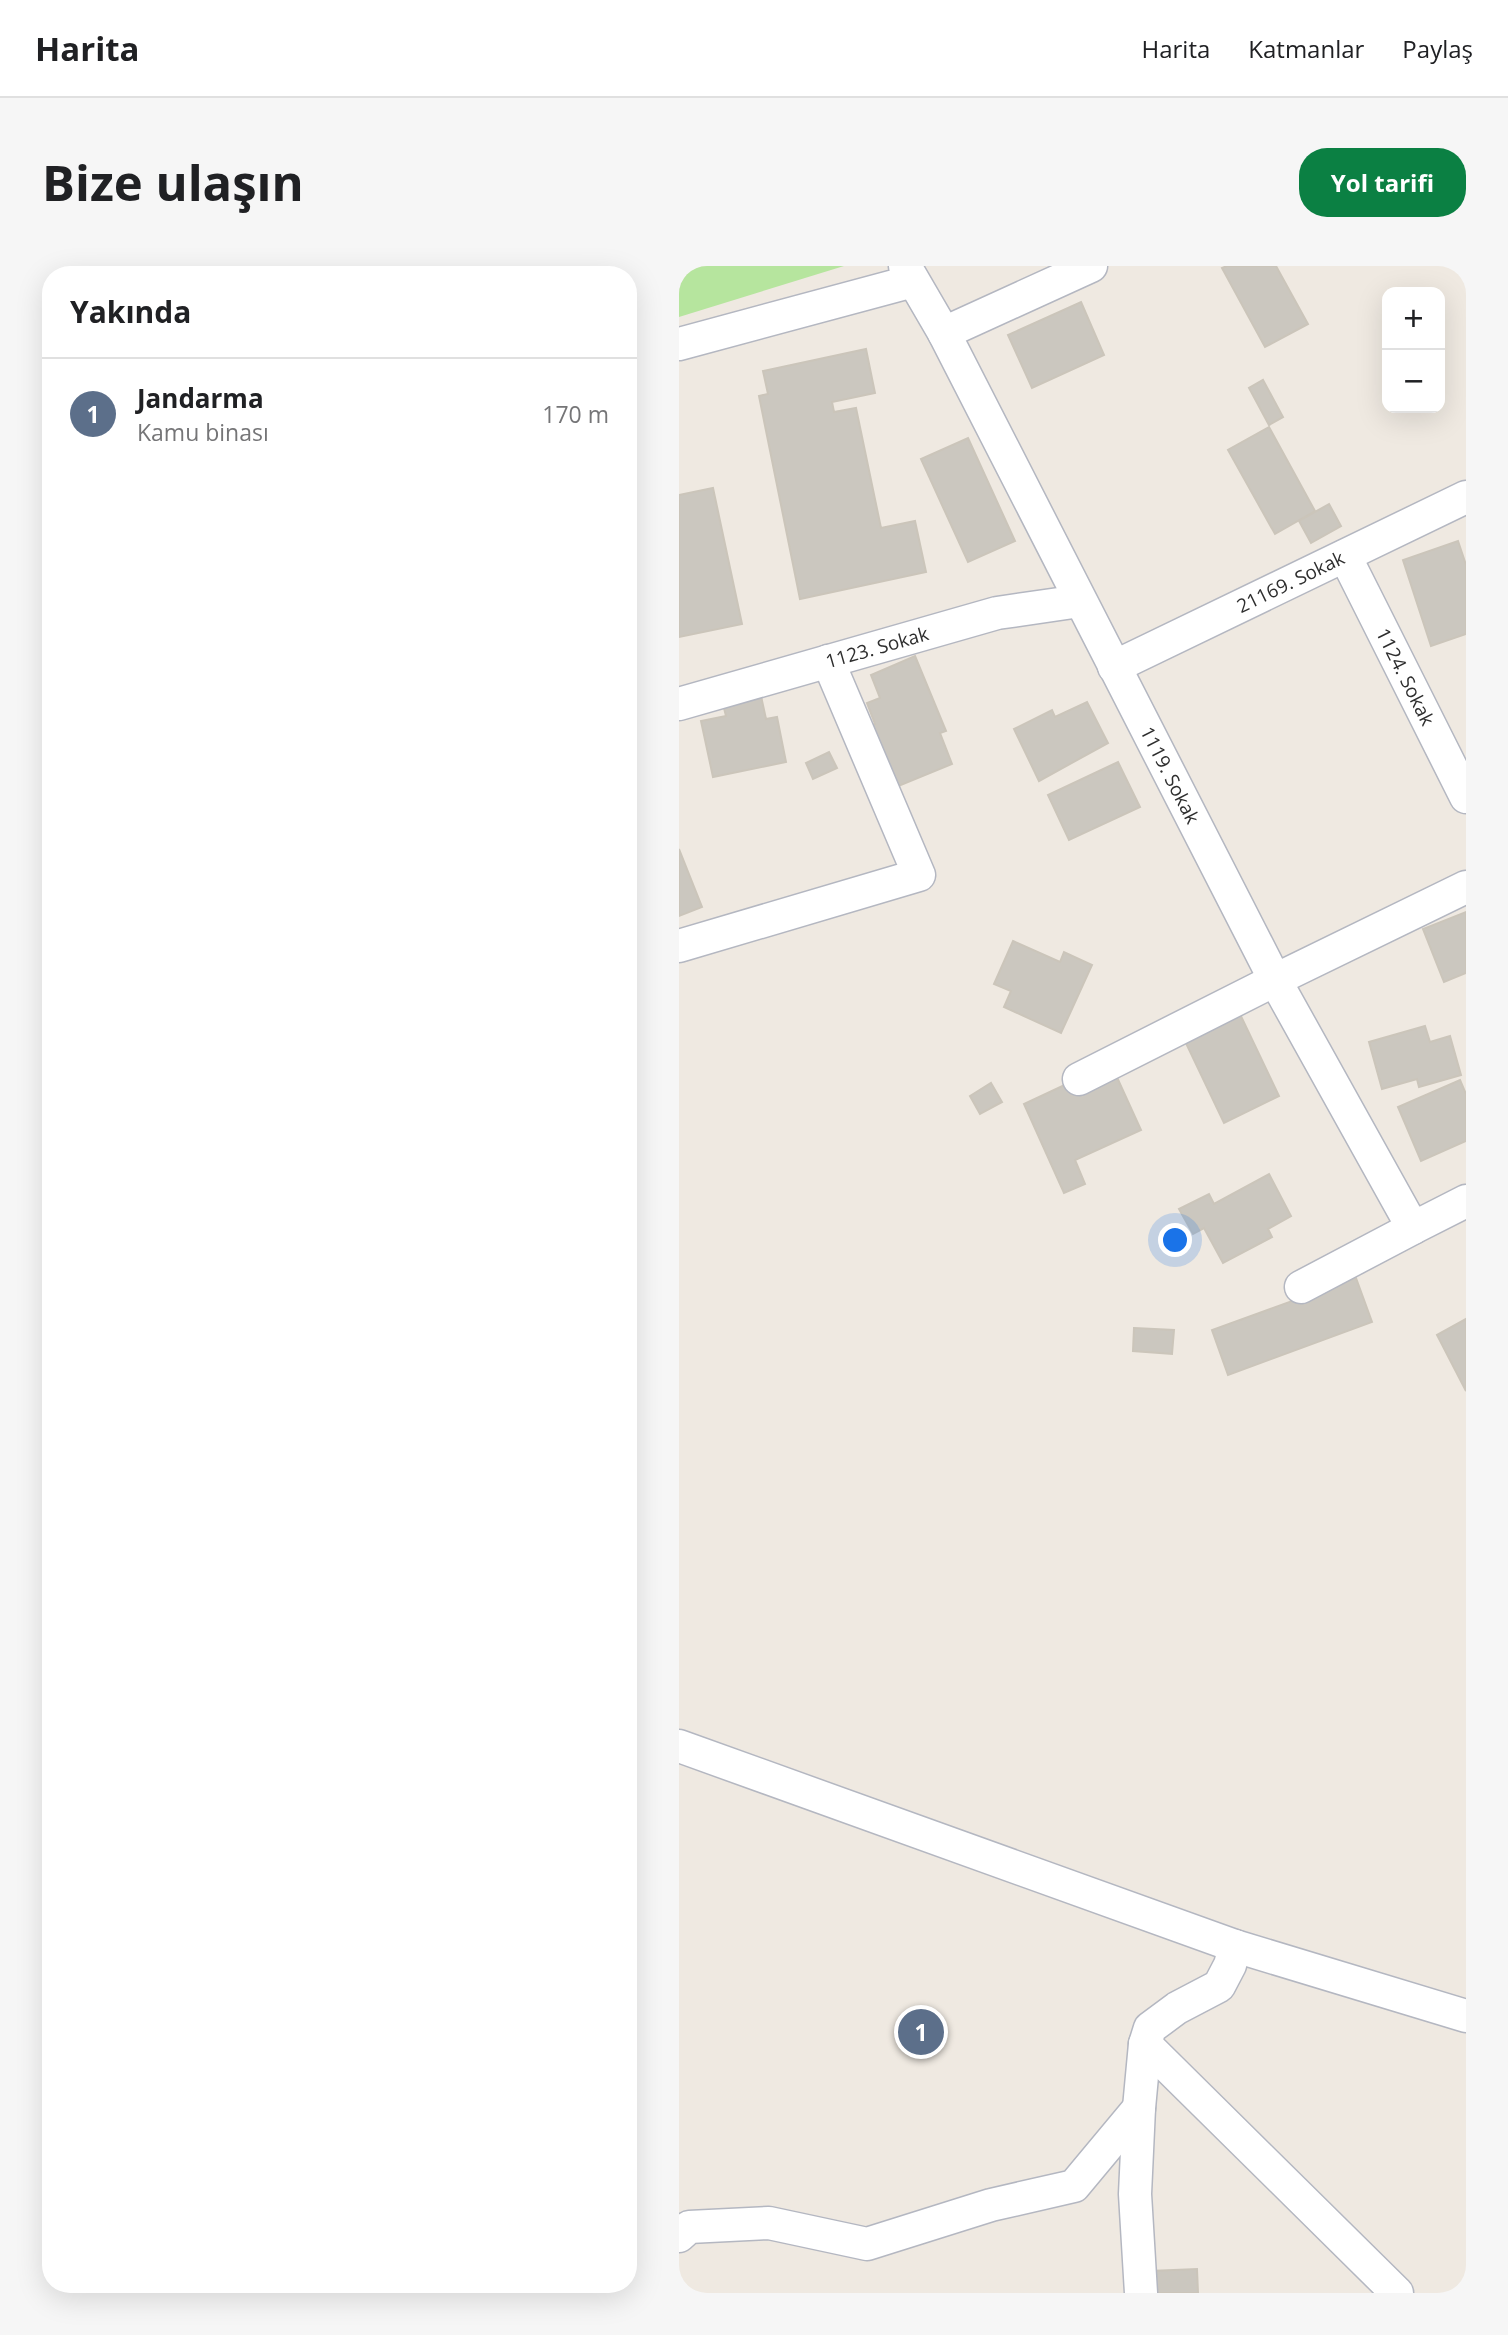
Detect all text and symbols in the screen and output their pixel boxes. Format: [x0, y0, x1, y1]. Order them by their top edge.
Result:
text: Harita [35, 26, 140, 71]
text: Harita [1142, 32, 1210, 65]
text: Katmanlar [1248, 32, 1364, 65]
text: Paylaş [1402, 32, 1473, 65]
button: Yol tarifi [1299, 148, 1466, 217]
text: Bize ulaşın [42, 149, 304, 215]
map controls [1382, 287, 1445, 413]
button: + [1382, 287, 1445, 350]
text: Yakında [70, 291, 191, 332]
button: − [1382, 350, 1445, 413]
text: Jandarma [137, 380, 264, 416]
text: 1 [86, 398, 100, 430]
text: 170 m [542, 398, 609, 430]
text: Kamu binası [137, 416, 269, 448]
street label: 21169. Sokak [1232, 545, 1349, 619]
street label: 1123. Sokak [823, 620, 932, 674]
street label: 1124. Sokak [1370, 624, 1441, 730]
street label: 1119. Sokak [1134, 722, 1206, 828]
your location [1158, 1223, 1192, 1257]
pin: 1 [898, 2006, 944, 2058]

